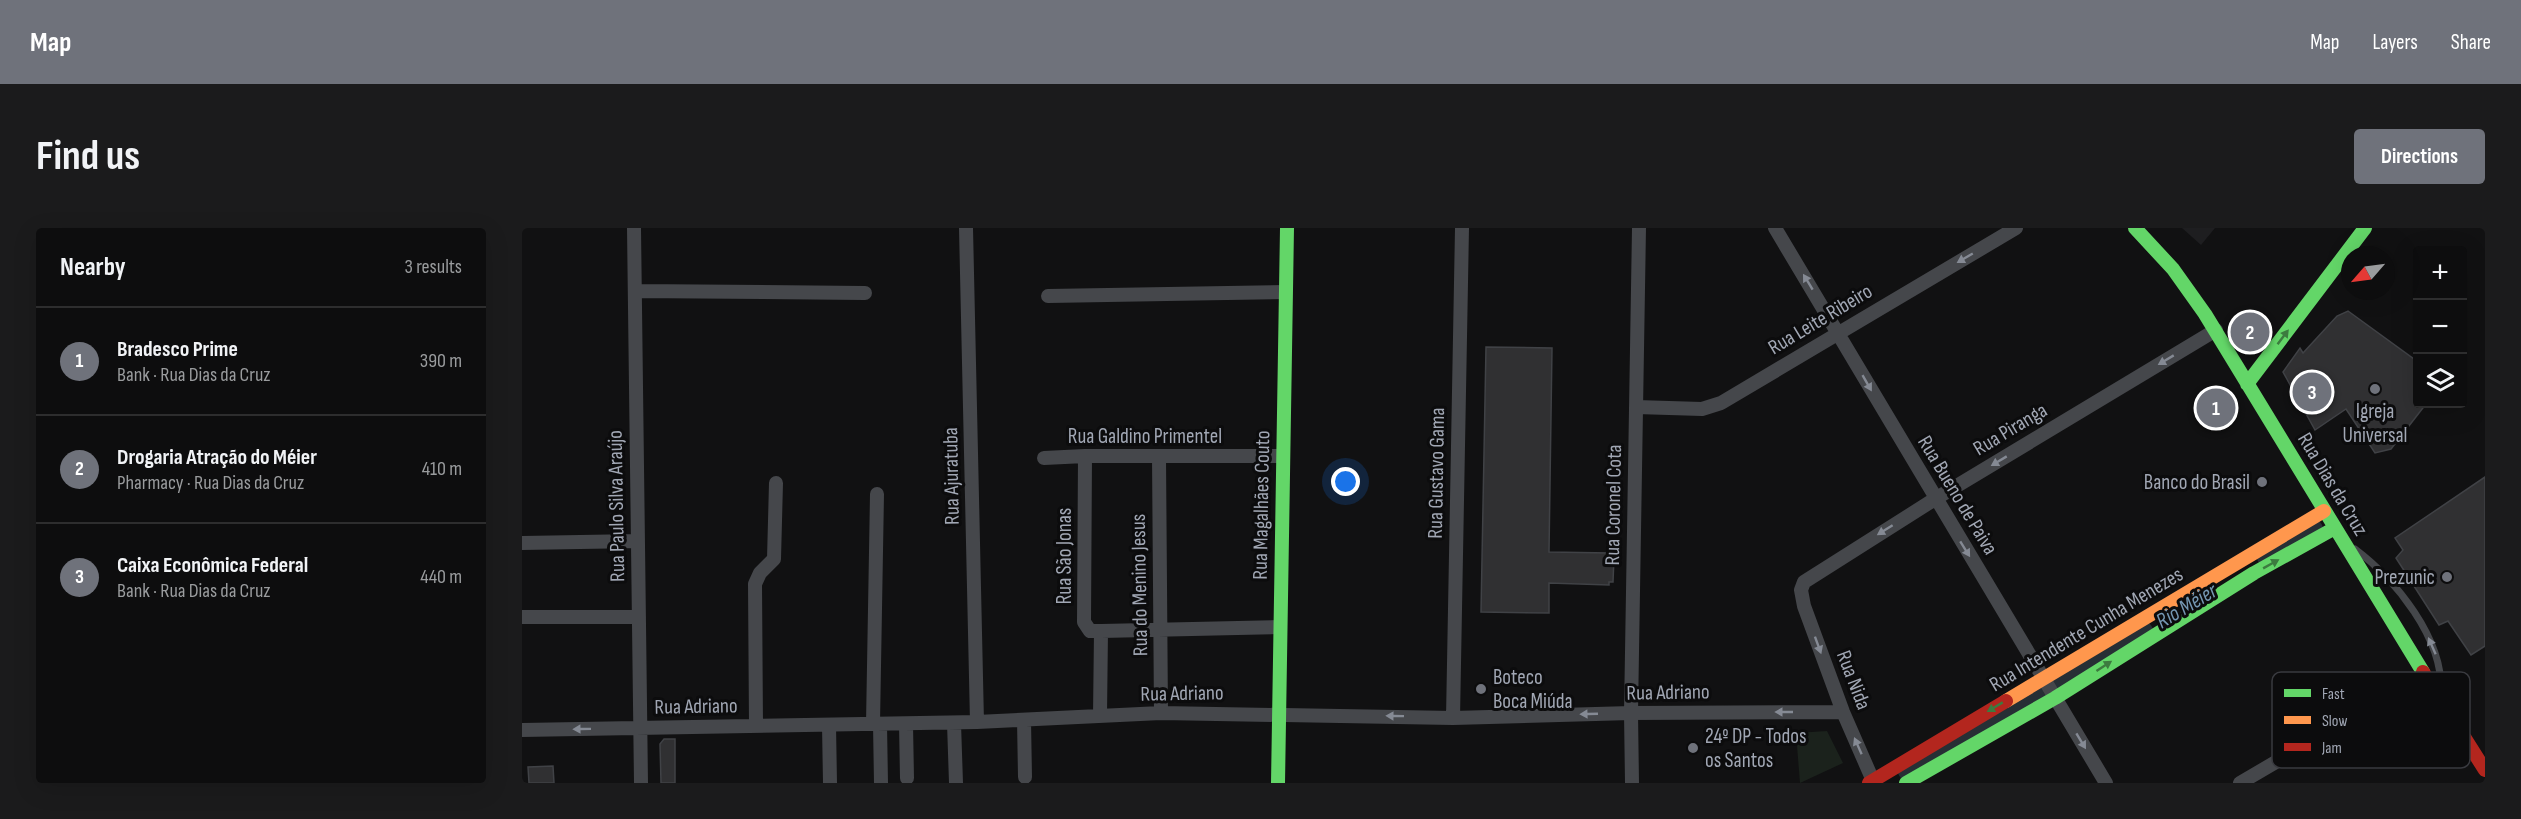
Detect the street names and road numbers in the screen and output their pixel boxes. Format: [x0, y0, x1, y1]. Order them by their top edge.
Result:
street label: Rua Leite Ribeiro [1764, 279, 1877, 360]
street label: Rua Piranga [1969, 398, 2052, 461]
street label: Rua Gustavo Gama [1423, 407, 1450, 539]
street label: Rua Galdino Primentel [1068, 424, 1222, 449]
street label: Rua Ajuratuba [938, 427, 965, 525]
street label: Rua Dias da Cruz [2292, 428, 2373, 541]
street label: Rua Paulo Silva Araújo [603, 430, 630, 582]
street label: Rua Magalhães Couto [1248, 430, 1275, 580]
street label: Rua Bueno de Paiva [1912, 431, 2003, 559]
street label: Rua Coronel Cota [1600, 444, 1627, 566]
street label: Rua São Jonas [1052, 508, 1077, 604]
street label: Rua do Menino Jesus [1126, 514, 1153, 656]
street label: Rua Intendente Cunha Menezes [1985, 562, 2187, 697]
street label: Rua Nida [1831, 647, 1876, 713]
street label: Rua Adriano [1626, 679, 1710, 706]
street label: Rua Adriano [1140, 680, 1224, 707]
street label: Rua Adriano [654, 693, 738, 720]

